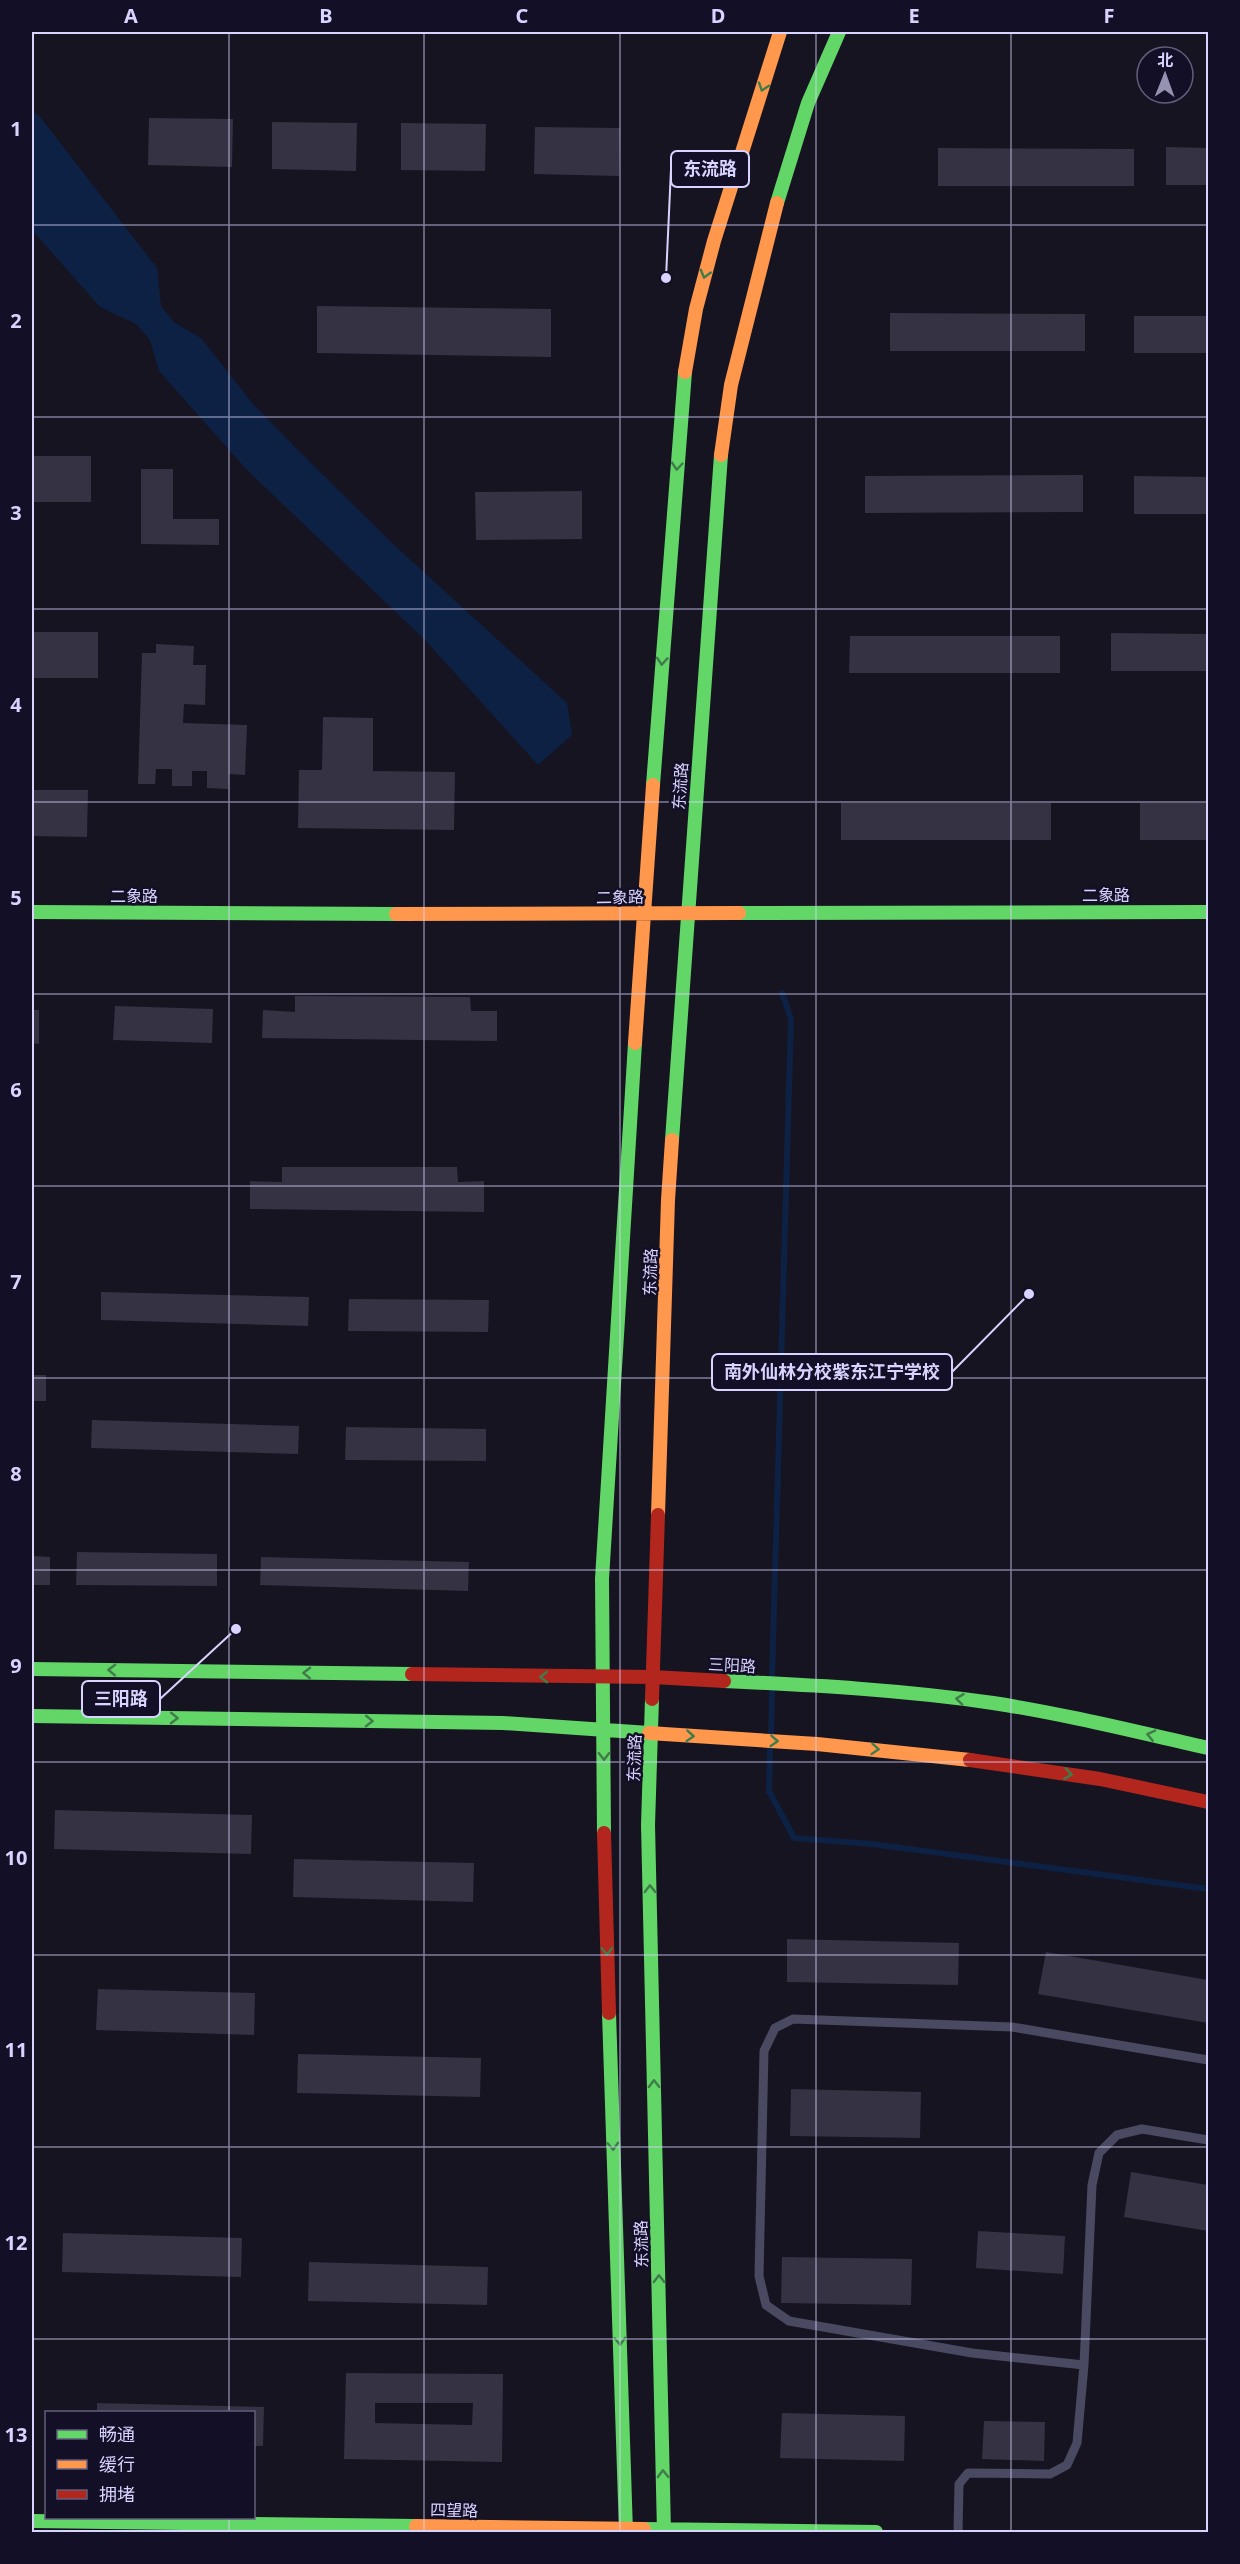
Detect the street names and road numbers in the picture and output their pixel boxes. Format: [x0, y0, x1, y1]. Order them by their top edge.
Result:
street label: 东流路 [667, 761, 693, 811]
street label: 二象路 [1082, 884, 1130, 906]
street label: 二象路 [110, 885, 158, 907]
street label: 二象路 [596, 886, 644, 908]
street label: 东流路 [638, 1248, 662, 1296]
street label: 三阳路 [707, 1653, 757, 1677]
street label: 东流路 [622, 1734, 646, 1782]
street label: 东流路 [630, 2220, 652, 2268]
street label: 四望路 [430, 2499, 478, 2521]

